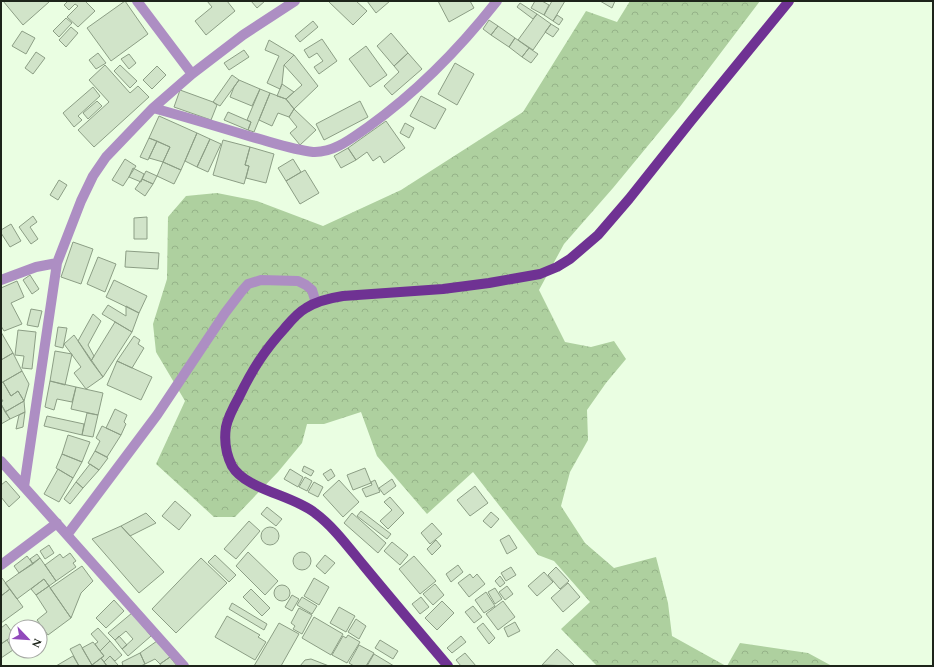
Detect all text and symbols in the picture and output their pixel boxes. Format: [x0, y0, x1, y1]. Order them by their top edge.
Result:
north arrow [8, 619, 48, 659]
text: N [27, 635, 46, 651]

